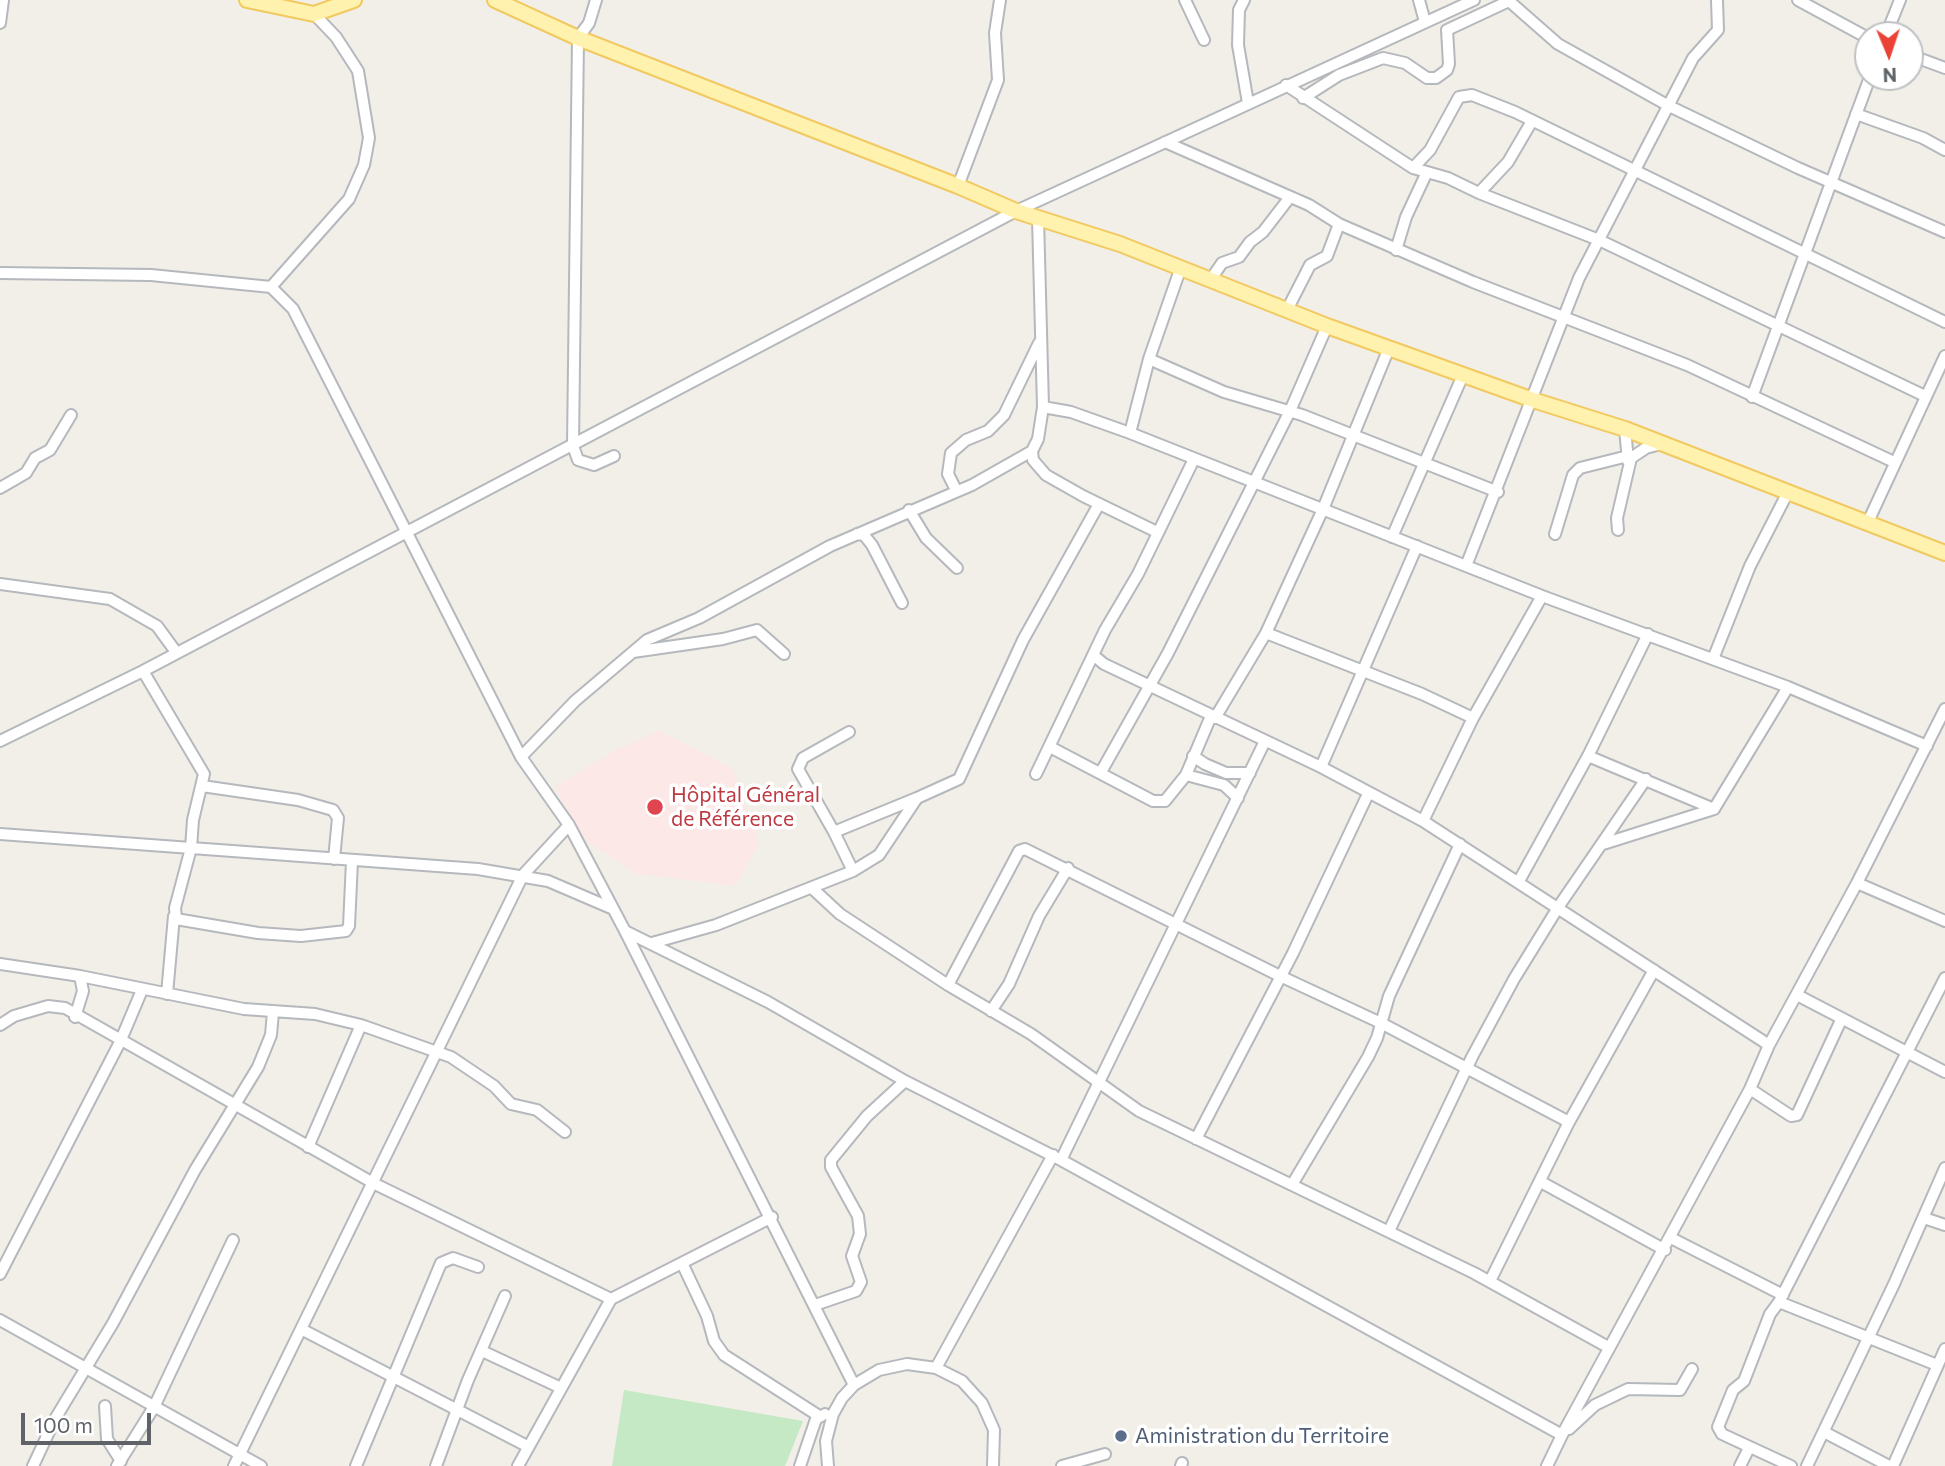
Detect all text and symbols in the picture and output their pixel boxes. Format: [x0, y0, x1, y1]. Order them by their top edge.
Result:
north arrow [1854, 21, 1924, 91]
text: N [1882, 64, 1897, 87]
place label: Hôpital Général de Référence [671, 782, 820, 832]
marker: Hôpital Général de Référence [645, 797, 665, 817]
scale bar [24, 1400, 154, 1444]
text: 100 m [34, 1412, 93, 1437]
place label: Aministration du Territoire [1135, 1423, 1389, 1449]
marker: Aministration du Territoire [1113, 1428, 1129, 1444]

